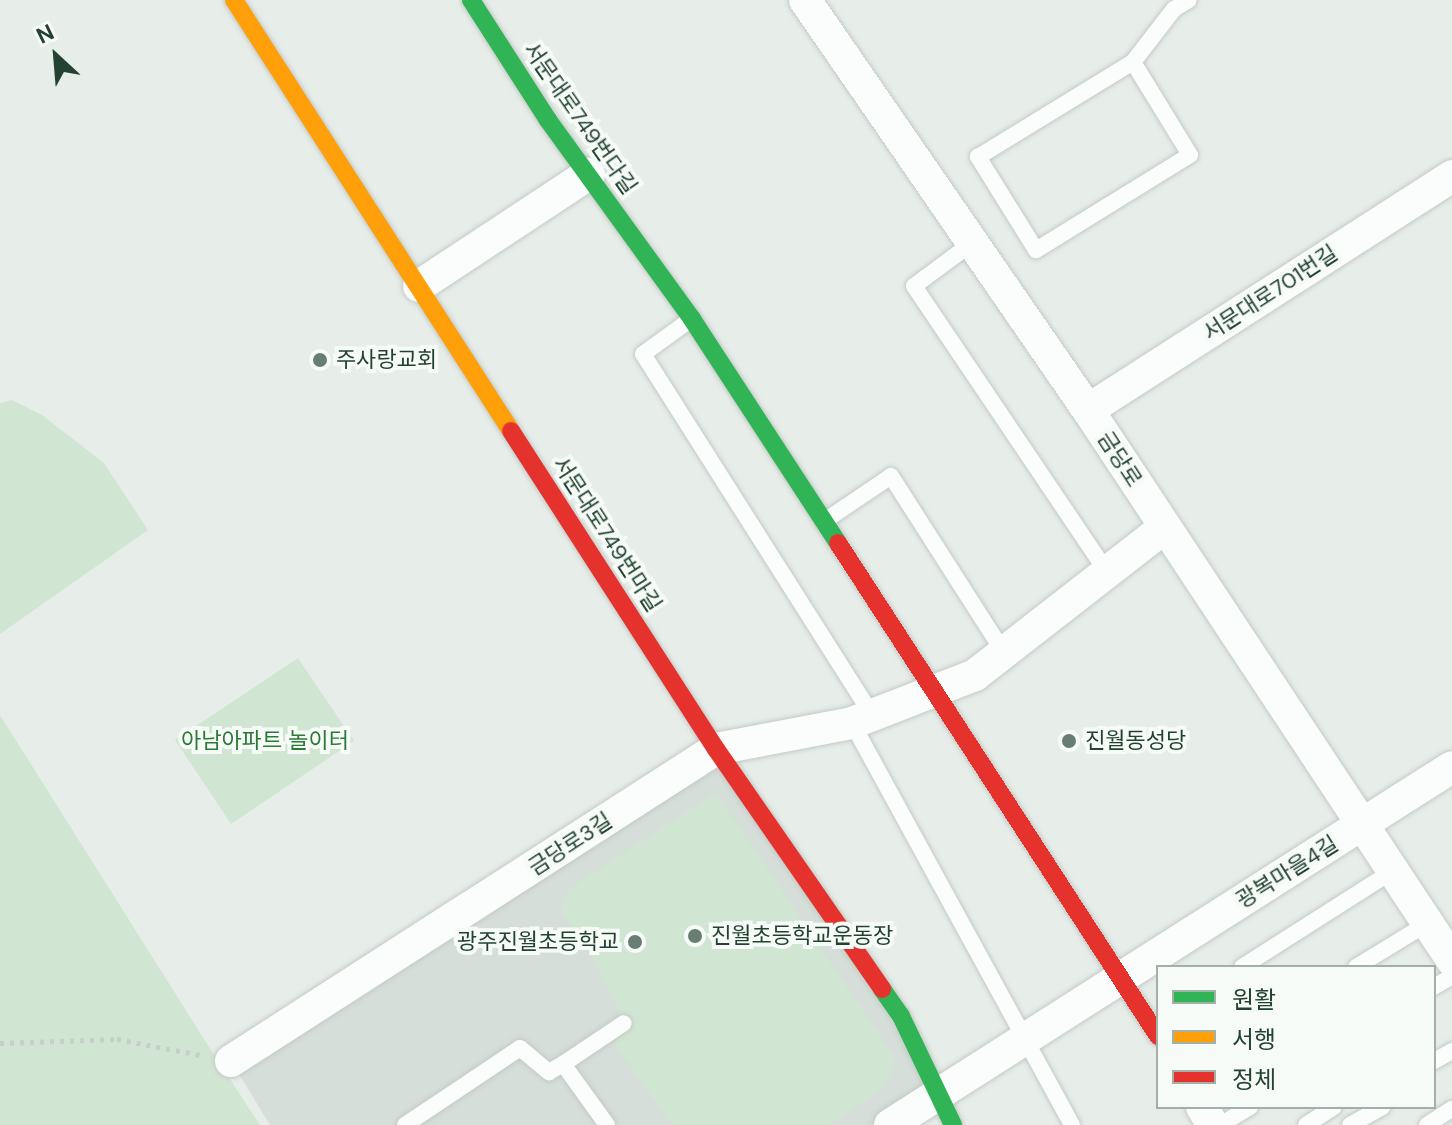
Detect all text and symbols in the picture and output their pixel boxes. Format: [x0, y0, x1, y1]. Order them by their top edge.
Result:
north arrow [16, 16, 96, 96]
text: N [32, 17, 59, 51]
street label: 서문대로749번다길 [518, 37, 642, 199]
street label: 서문대로701번길 [1198, 240, 1342, 346]
place label: 주사랑교회 [336, 347, 437, 373]
marker: 주사랑교회 [311, 351, 329, 369]
street label: 금당로 [1092, 426, 1148, 492]
street label: 서문대로749번마길 [547, 452, 667, 616]
park label: 아남아파트 놀이터 [181, 728, 349, 754]
place label: 진월동성당 [1085, 728, 1186, 754]
marker: 진월동성당 [1060, 732, 1078, 750]
street label: 금당로3길 [523, 807, 617, 881]
street label: 광복마을4길 [1231, 830, 1343, 914]
place label: 진월초등학교운동장 [711, 923, 893, 949]
marker: 진월초등학교운동장 [686, 927, 704, 945]
place label: 광주진월초등학교 [457, 929, 619, 955]
marker: 광주진월초등학교 [626, 933, 644, 951]
legend [1156, 965, 1436, 1109]
text: 원활 [1232, 984, 1276, 1015]
text: 서행 [1232, 1024, 1276, 1055]
text: 정체 [1232, 1064, 1276, 1095]

